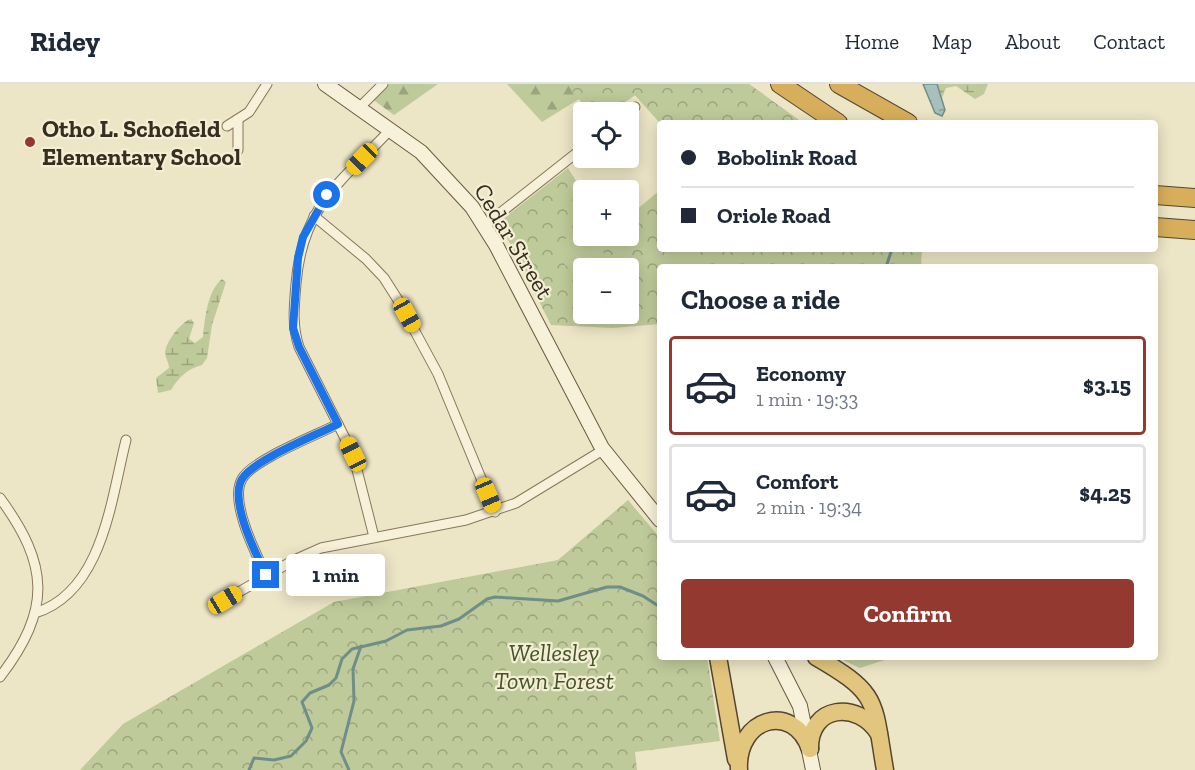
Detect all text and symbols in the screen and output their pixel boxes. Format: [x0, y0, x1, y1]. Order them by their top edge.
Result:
text: Ridey [30, 25, 100, 58]
text: Home [845, 29, 899, 54]
text: Map [932, 29, 972, 54]
text: About [1005, 29, 1060, 54]
text: Contact [1093, 29, 1165, 54]
map controls [573, 102, 639, 324]
button: locate [573, 102, 639, 168]
place label: Otho L. Schofield Elementary School [42, 114, 241, 171]
marker: Otho L. Schofield Elementary School [23, 135, 37, 149]
car [343, 140, 381, 178]
text: Bobolink Road [717, 144, 857, 171]
street label: Cedar Street [468, 178, 560, 304]
button: + [573, 180, 639, 246]
route start [313, 181, 340, 208]
text: Oriole Road [717, 202, 831, 229]
button: − [573, 258, 639, 324]
text: Choose a ride [681, 284, 840, 316]
car [390, 295, 424, 335]
icon: car [684, 359, 738, 413]
text: Economy [756, 360, 846, 387]
text: $3.15 [1083, 372, 1131, 399]
text: 1 min · 19:33 [756, 387, 858, 411]
car [337, 434, 369, 474]
icon: car [684, 467, 738, 521]
text: Comfort [756, 468, 838, 495]
car [473, 475, 503, 515]
text: $4.25 [1079, 480, 1131, 507]
text: 2 min · 19:34 [756, 495, 862, 519]
callout: 1 min [287, 554, 386, 596]
route end [252, 561, 279, 588]
text: 1 min [312, 563, 359, 587]
button: Confirm [681, 579, 1134, 648]
car [205, 583, 245, 617]
park label: Wellesley Town Forest [494, 638, 614, 695]

